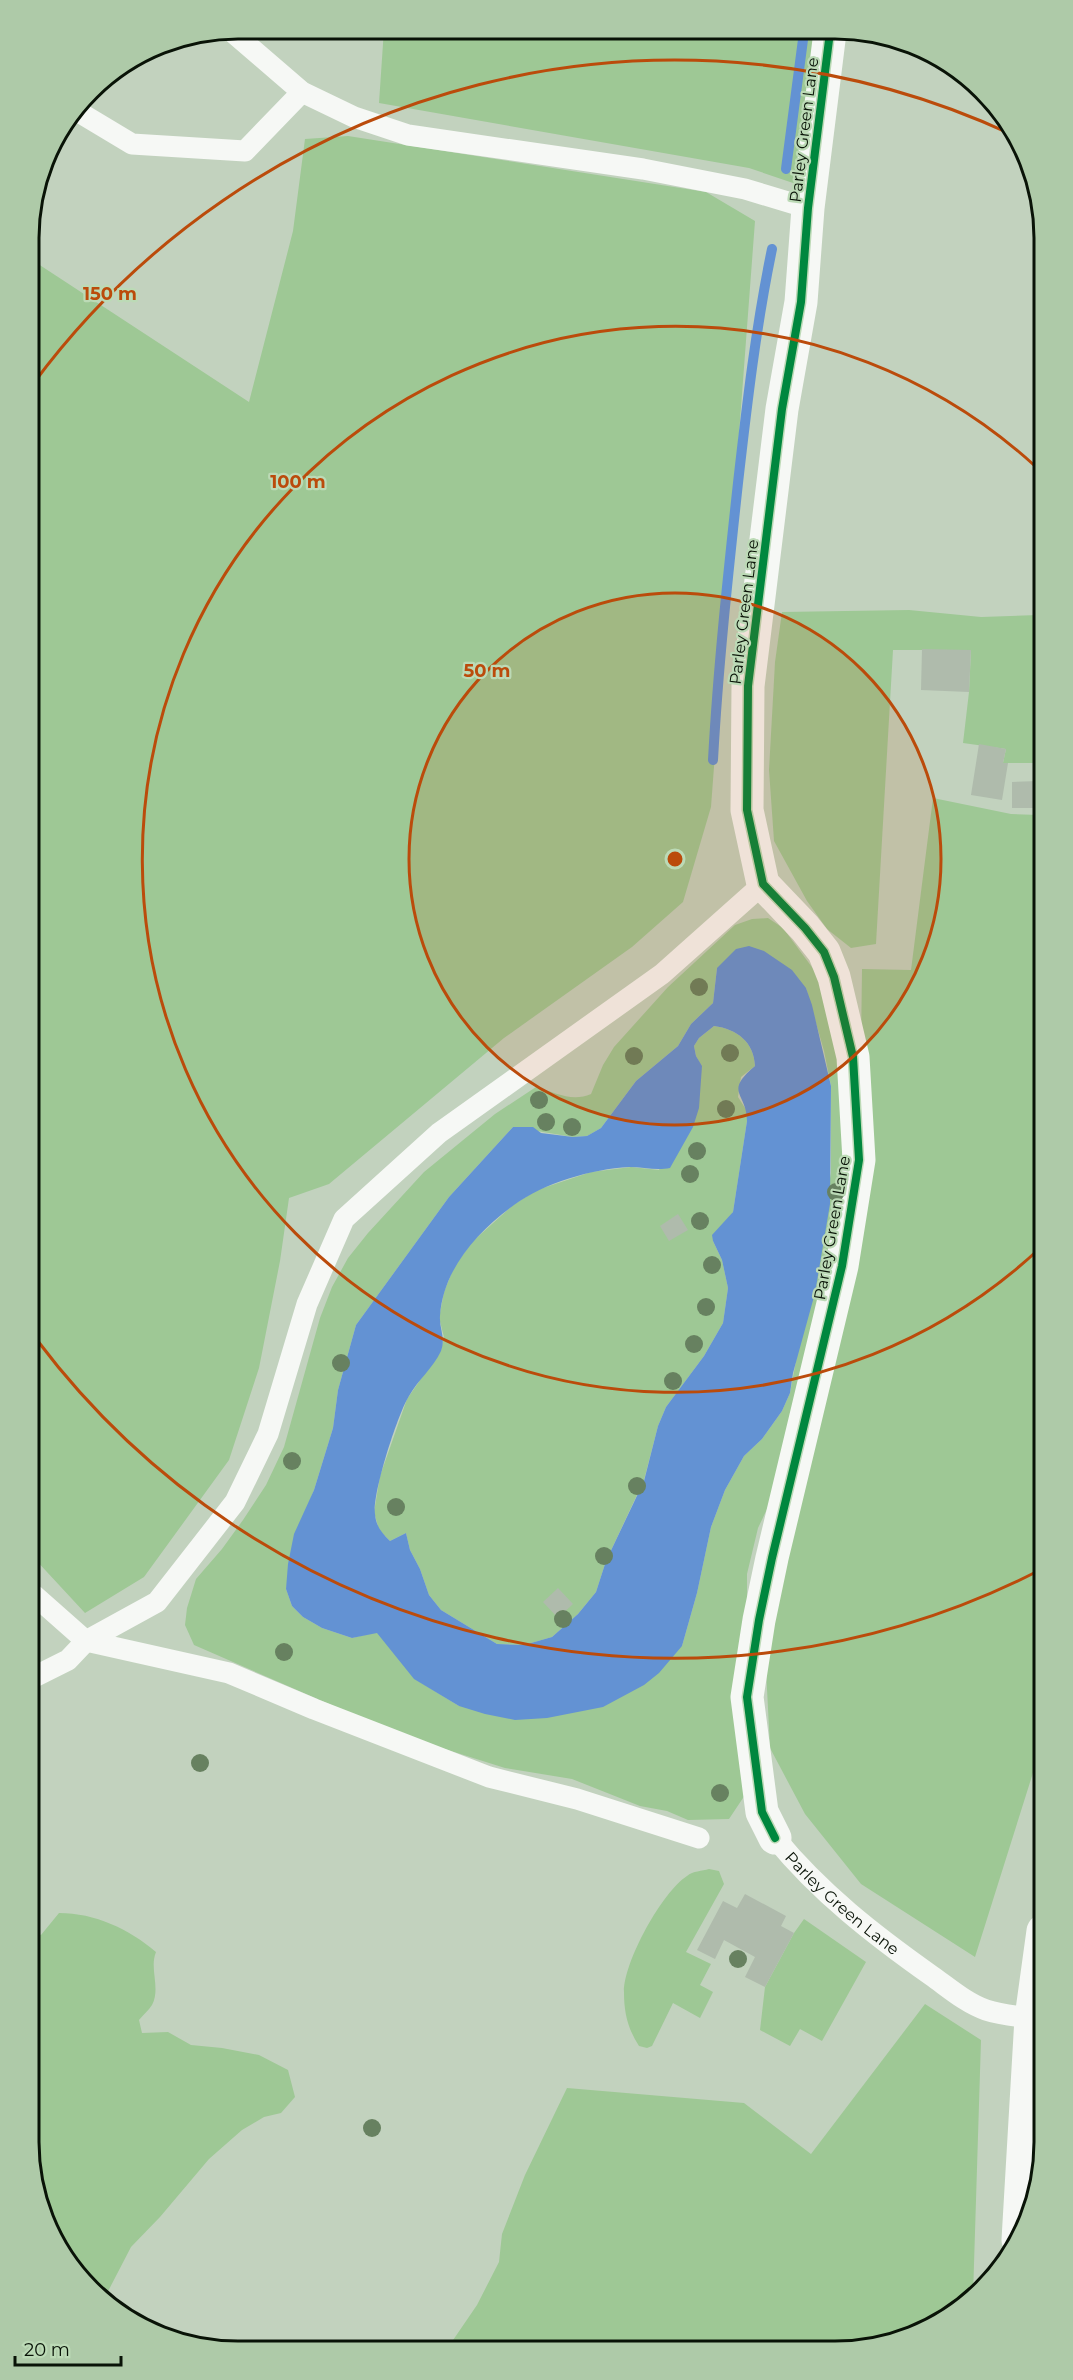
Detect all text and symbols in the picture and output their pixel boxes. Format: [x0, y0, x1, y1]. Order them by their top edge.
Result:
street label: Parley Green Lane [786, 56, 822, 204]
text: 150 m [83, 283, 137, 305]
text: 100 m [270, 471, 326, 493]
street label: Parley Green Lane [726, 538, 762, 686]
text: 50 m [464, 660, 510, 682]
centre of rings [665, 849, 685, 869]
street label: Parley Green Lane [810, 1154, 854, 1302]
street label: Parley Green Lane [782, 1848, 903, 1959]
scale bar [15, 2329, 122, 2367]
text: 20 m [24, 2339, 70, 2361]

